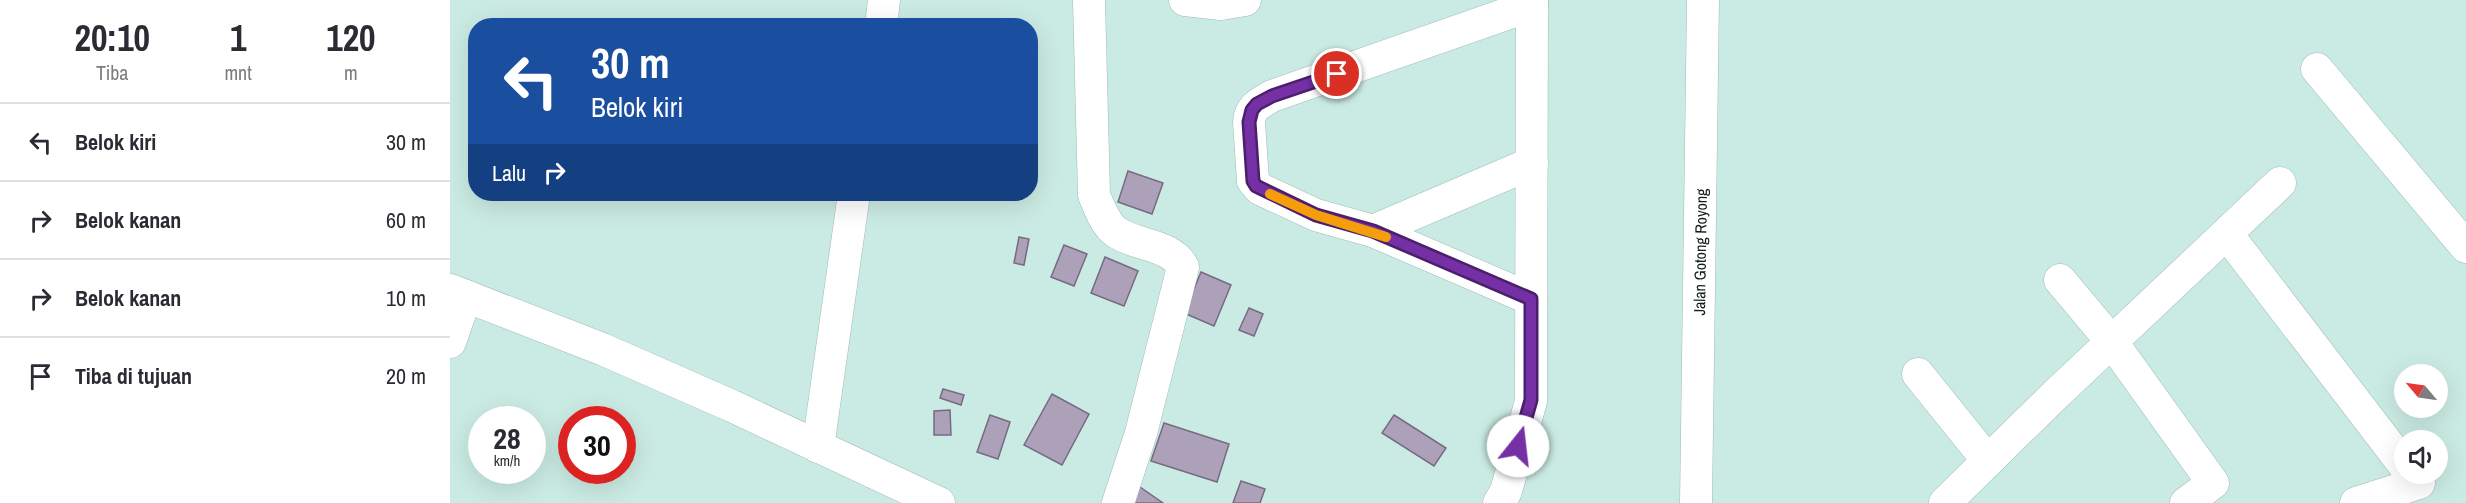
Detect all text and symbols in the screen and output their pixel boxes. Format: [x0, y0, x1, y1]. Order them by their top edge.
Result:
text: 20:10 [74, 14, 150, 62]
text: 1 [230, 14, 246, 62]
text: 120 [326, 14, 376, 62]
text: 30 m [591, 35, 670, 91]
icon: left [492, 42, 570, 120]
pin [1311, 48, 1362, 99]
icon: arrive [1320, 57, 1353, 90]
text: Tiba [96, 59, 128, 86]
text: mnt [224, 59, 252, 86]
text: m [344, 59, 358, 86]
text: Belok kiri [591, 89, 683, 125]
icon: left [24, 126, 57, 159]
text: Belok kiri [75, 127, 156, 157]
text: 30 m [386, 127, 426, 157]
icon: right [538, 156, 571, 189]
text: Lalu [492, 158, 526, 188]
street label: Jalan Gotong Royong [1688, 188, 1712, 316]
icon: right [24, 204, 57, 237]
text: Belok kanan [75, 205, 181, 235]
text: 60 m [386, 205, 426, 235]
icon: right [24, 282, 57, 315]
text: Belok kanan [75, 283, 181, 313]
text: 10 m [386, 283, 426, 313]
icon: arrive [24, 360, 57, 393]
text: Tiba di tujuan [75, 361, 192, 391]
text: 20 m [386, 361, 426, 391]
north arrow [2394, 364, 2448, 418]
map controls [2394, 364, 2448, 484]
speed limit sign: 30 [558, 406, 636, 484]
position arrow [1486, 414, 1550, 478]
text: 28 [493, 418, 521, 458]
button: sound [2394, 430, 2448, 484]
text: km/h [494, 450, 520, 471]

